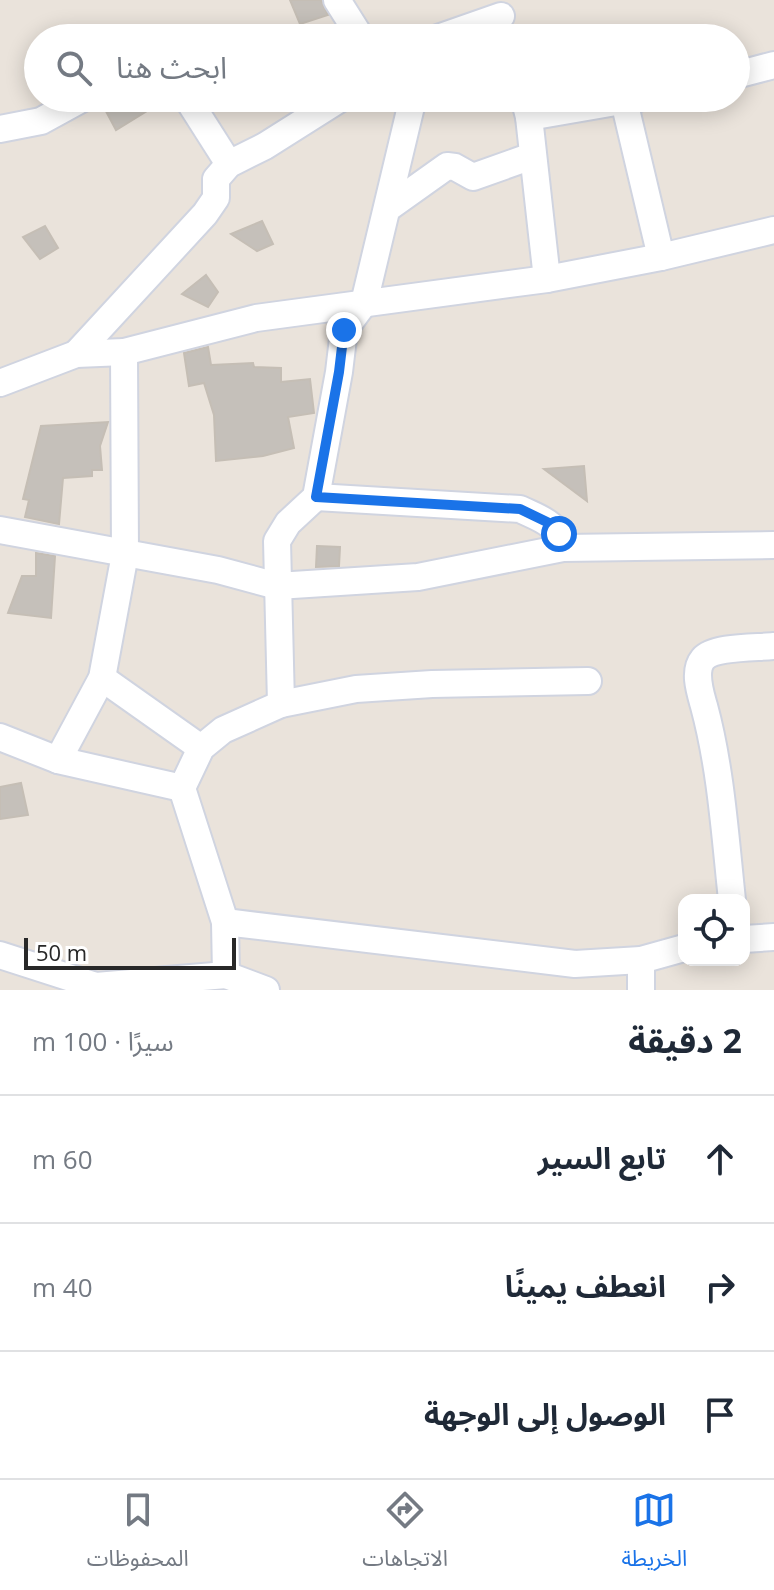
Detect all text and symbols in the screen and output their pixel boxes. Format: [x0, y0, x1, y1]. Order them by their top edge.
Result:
search box [24, 24, 750, 112]
icon: search [52, 46, 96, 90]
text: ابحث هنا [116, 46, 227, 87]
route end [326, 312, 362, 348]
route start [541, 516, 577, 552]
map controls [678, 894, 750, 966]
button: locate [678, 894, 750, 966]
scale bar [24, 934, 236, 970]
text: 50 m [36, 937, 87, 967]
text: 2 دقيقة [628, 1017, 742, 1063]
text: سيرًا · 100 m [32, 1023, 174, 1059]
text: تابع السير [538, 1137, 666, 1178]
icon: ahead [698, 1137, 742, 1181]
text: 60 m [32, 1141, 93, 1177]
text: انعطف يمينًا [505, 1265, 666, 1306]
icon: right [698, 1265, 742, 1309]
text: 40 m [32, 1269, 93, 1305]
text: الوصول إلى الوجهة [424, 1393, 666, 1434]
icon: arrive [698, 1393, 742, 1437]
tab: المحفوظات [87, 1488, 189, 1582]
tab: الاتجاهات [362, 1488, 448, 1582]
tab: الخريطة [621, 1488, 687, 1582]

